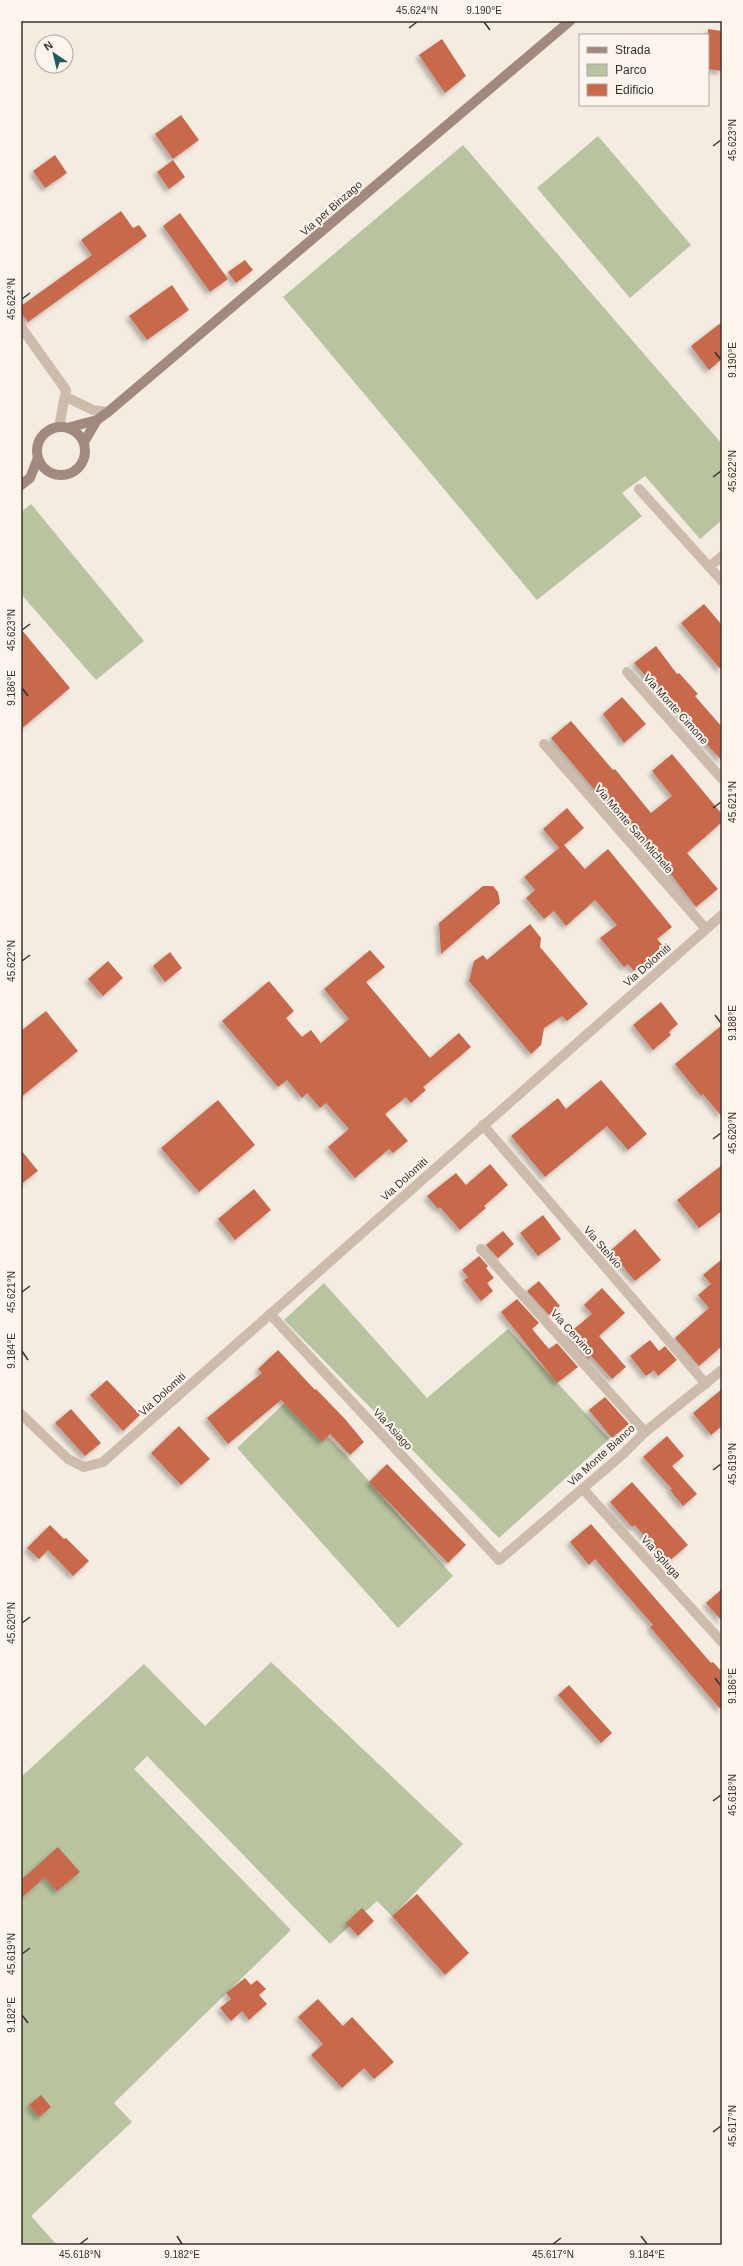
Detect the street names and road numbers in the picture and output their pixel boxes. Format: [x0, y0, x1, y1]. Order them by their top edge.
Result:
street label: Via per Binzago [298, 178, 364, 238]
street label: Via Monte Cimone [641, 671, 711, 747]
street label: Via Monte San Michele [592, 782, 676, 876]
street label: Via Dolomiti [621, 941, 673, 989]
street label: Via Dolomiti [378, 1155, 430, 1203]
street label: Via Stelvio [581, 1224, 625, 1270]
street label: Via Cervino [549, 1307, 595, 1357]
street label: Via Dolomiti [136, 1370, 188, 1418]
street label: Via Asiago [371, 1406, 415, 1452]
street label: Via Monte Bianco [565, 1422, 637, 1488]
street label: Via Spluga [639, 1533, 684, 1581]

